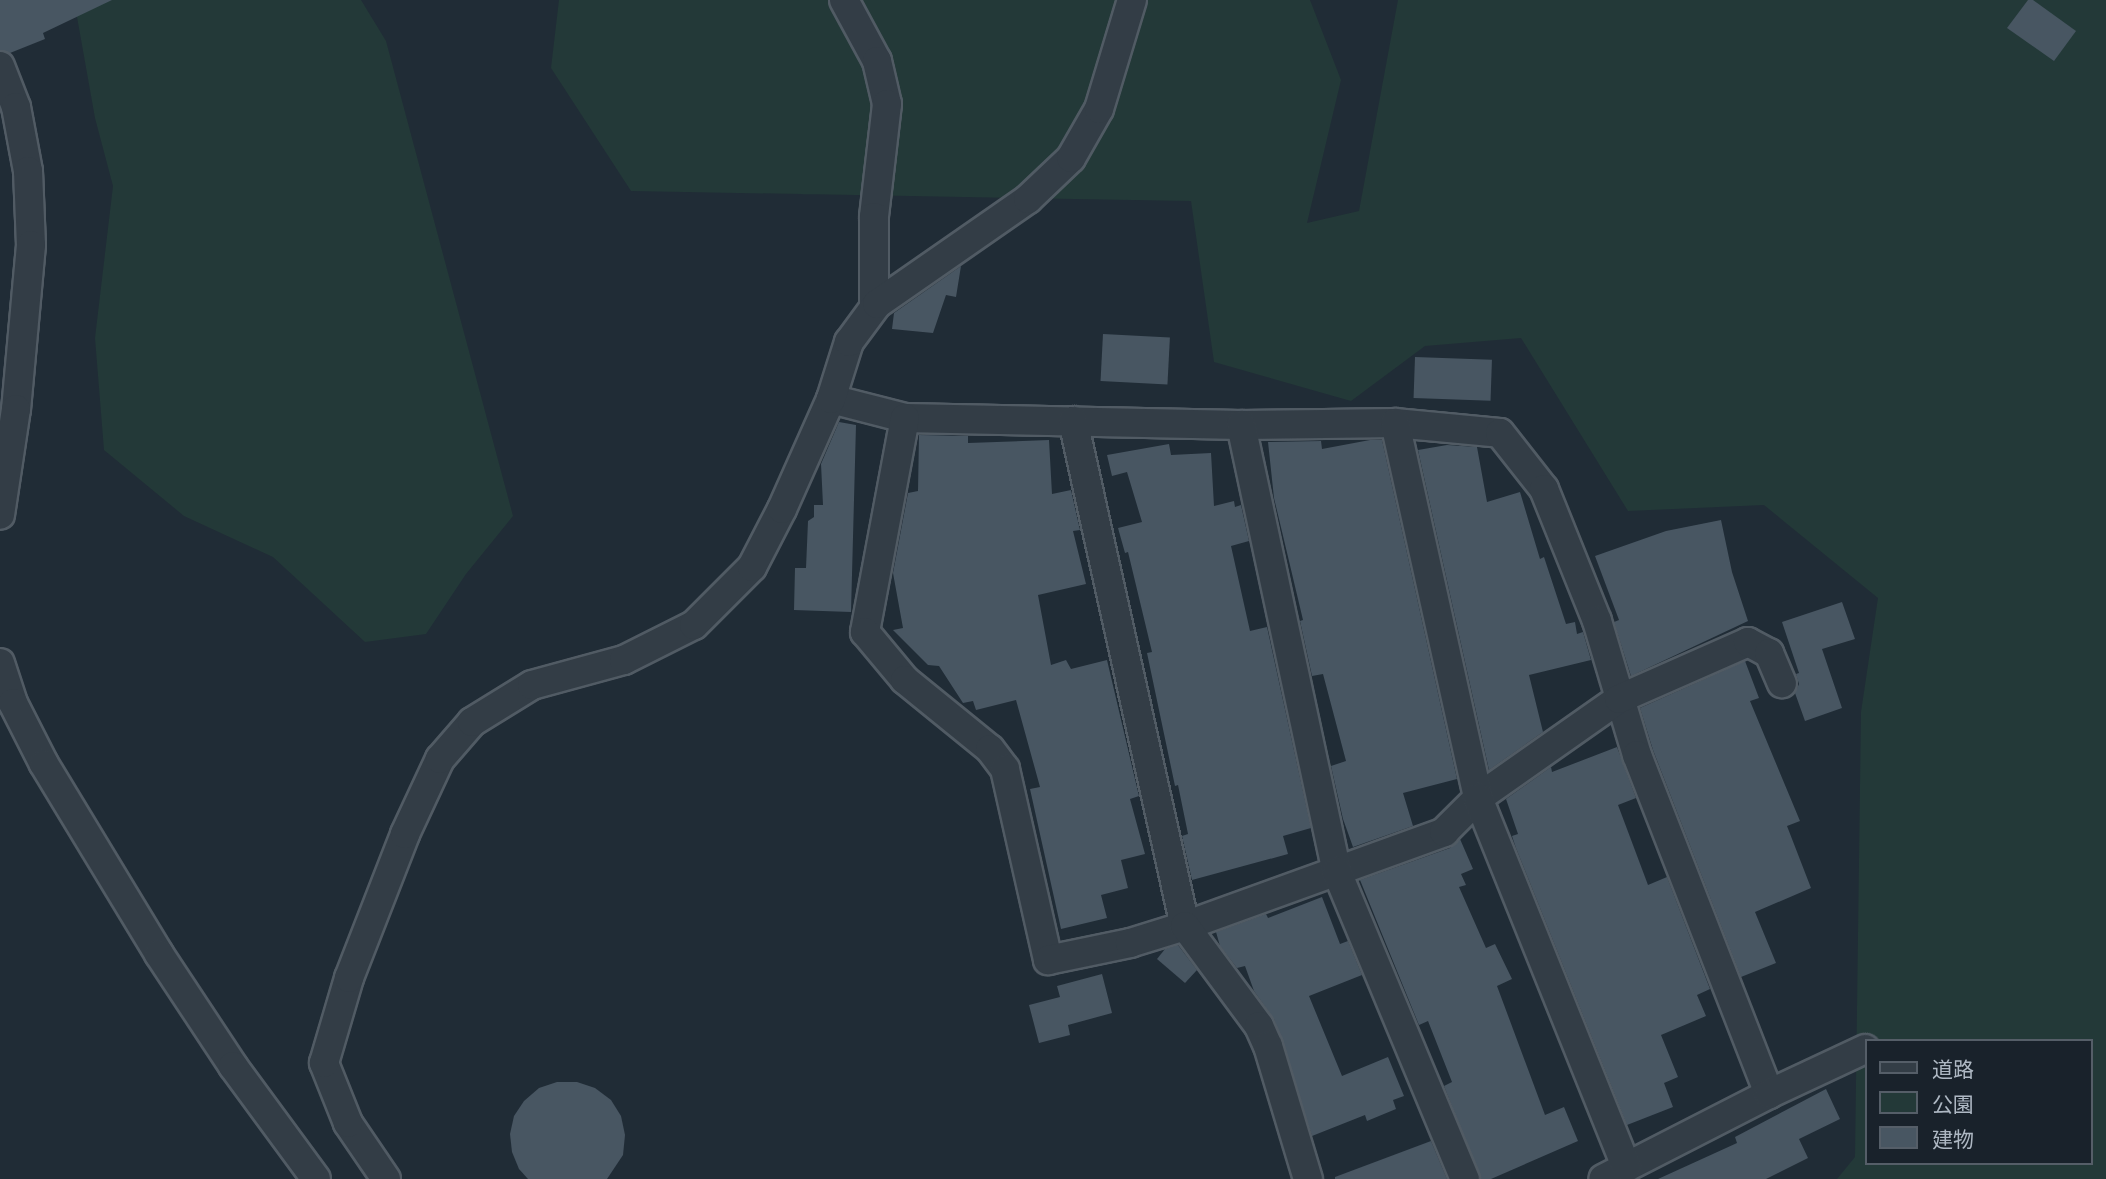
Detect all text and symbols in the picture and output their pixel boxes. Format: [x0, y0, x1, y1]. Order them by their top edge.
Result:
legend [1864, 1039, 2092, 1165]
text: 道路 [1932, 1056, 1974, 1083]
text: 公園 [1932, 1091, 1974, 1118]
text: 建物 [1932, 1126, 1974, 1153]

